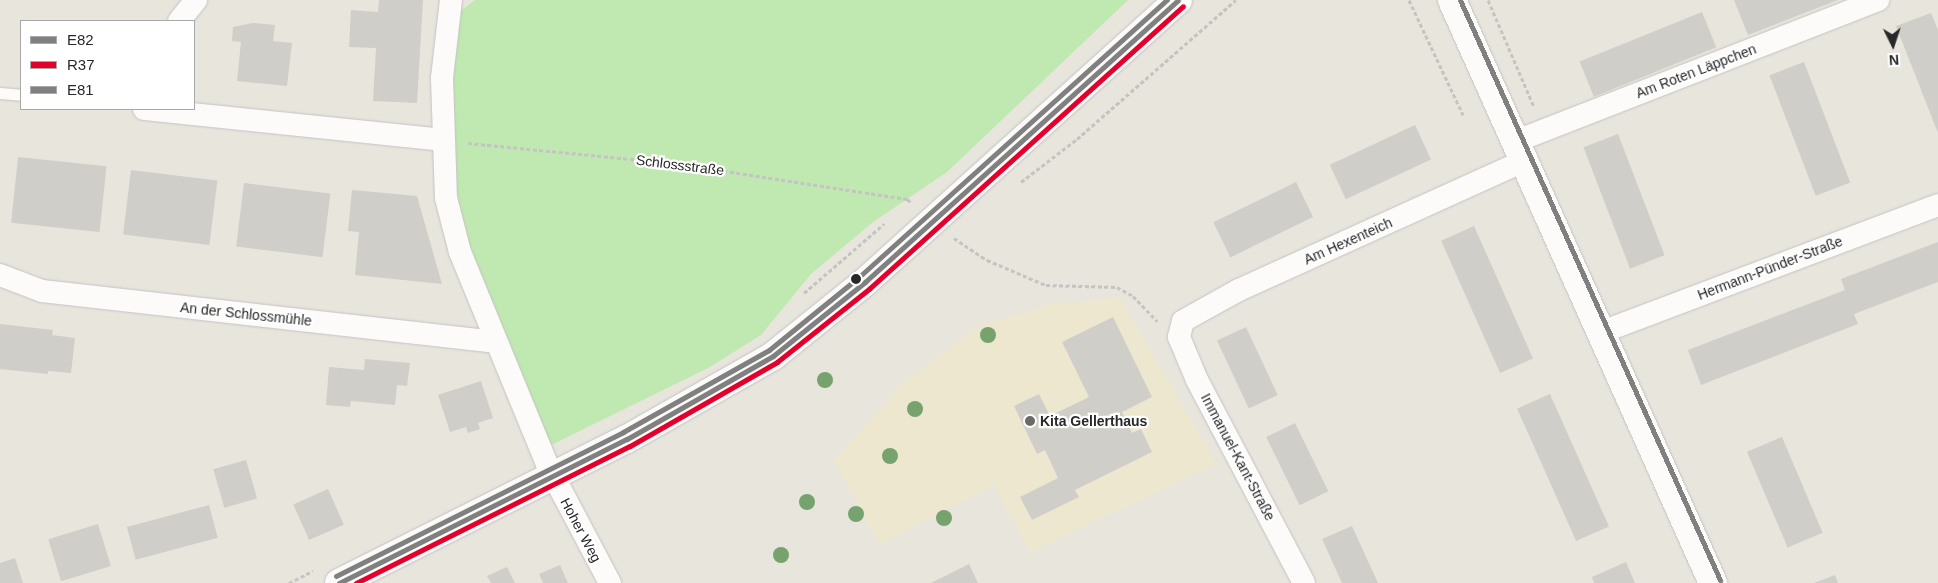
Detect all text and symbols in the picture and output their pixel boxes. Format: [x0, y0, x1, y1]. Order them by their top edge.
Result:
legend [20, 20, 195, 110]
north arrow [1868, 20, 1918, 70]
text: E82 [67, 31, 94, 48]
street label: Am Roten Läppchen [1633, 40, 1759, 102]
text: N [1888, 52, 1900, 68]
text: R37 [67, 56, 95, 73]
text: E81 [67, 81, 94, 98]
street label: Schlossstraße [635, 151, 725, 179]
street label: Am Hexenteich [1301, 214, 1395, 268]
street label: Hermann-Pünder-Straße [1695, 233, 1845, 303]
unlabelled marker [851, 274, 861, 284]
street label: An der Schlossmühle [179, 299, 313, 329]
street label: Immanuel-Kant-Straße [1197, 391, 1279, 523]
place label: Kita Gellerthaus [1040, 413, 1147, 429]
marker: Kita Gellerthaus [1024, 415, 1036, 427]
street label: Hoher Weg [557, 495, 605, 565]

